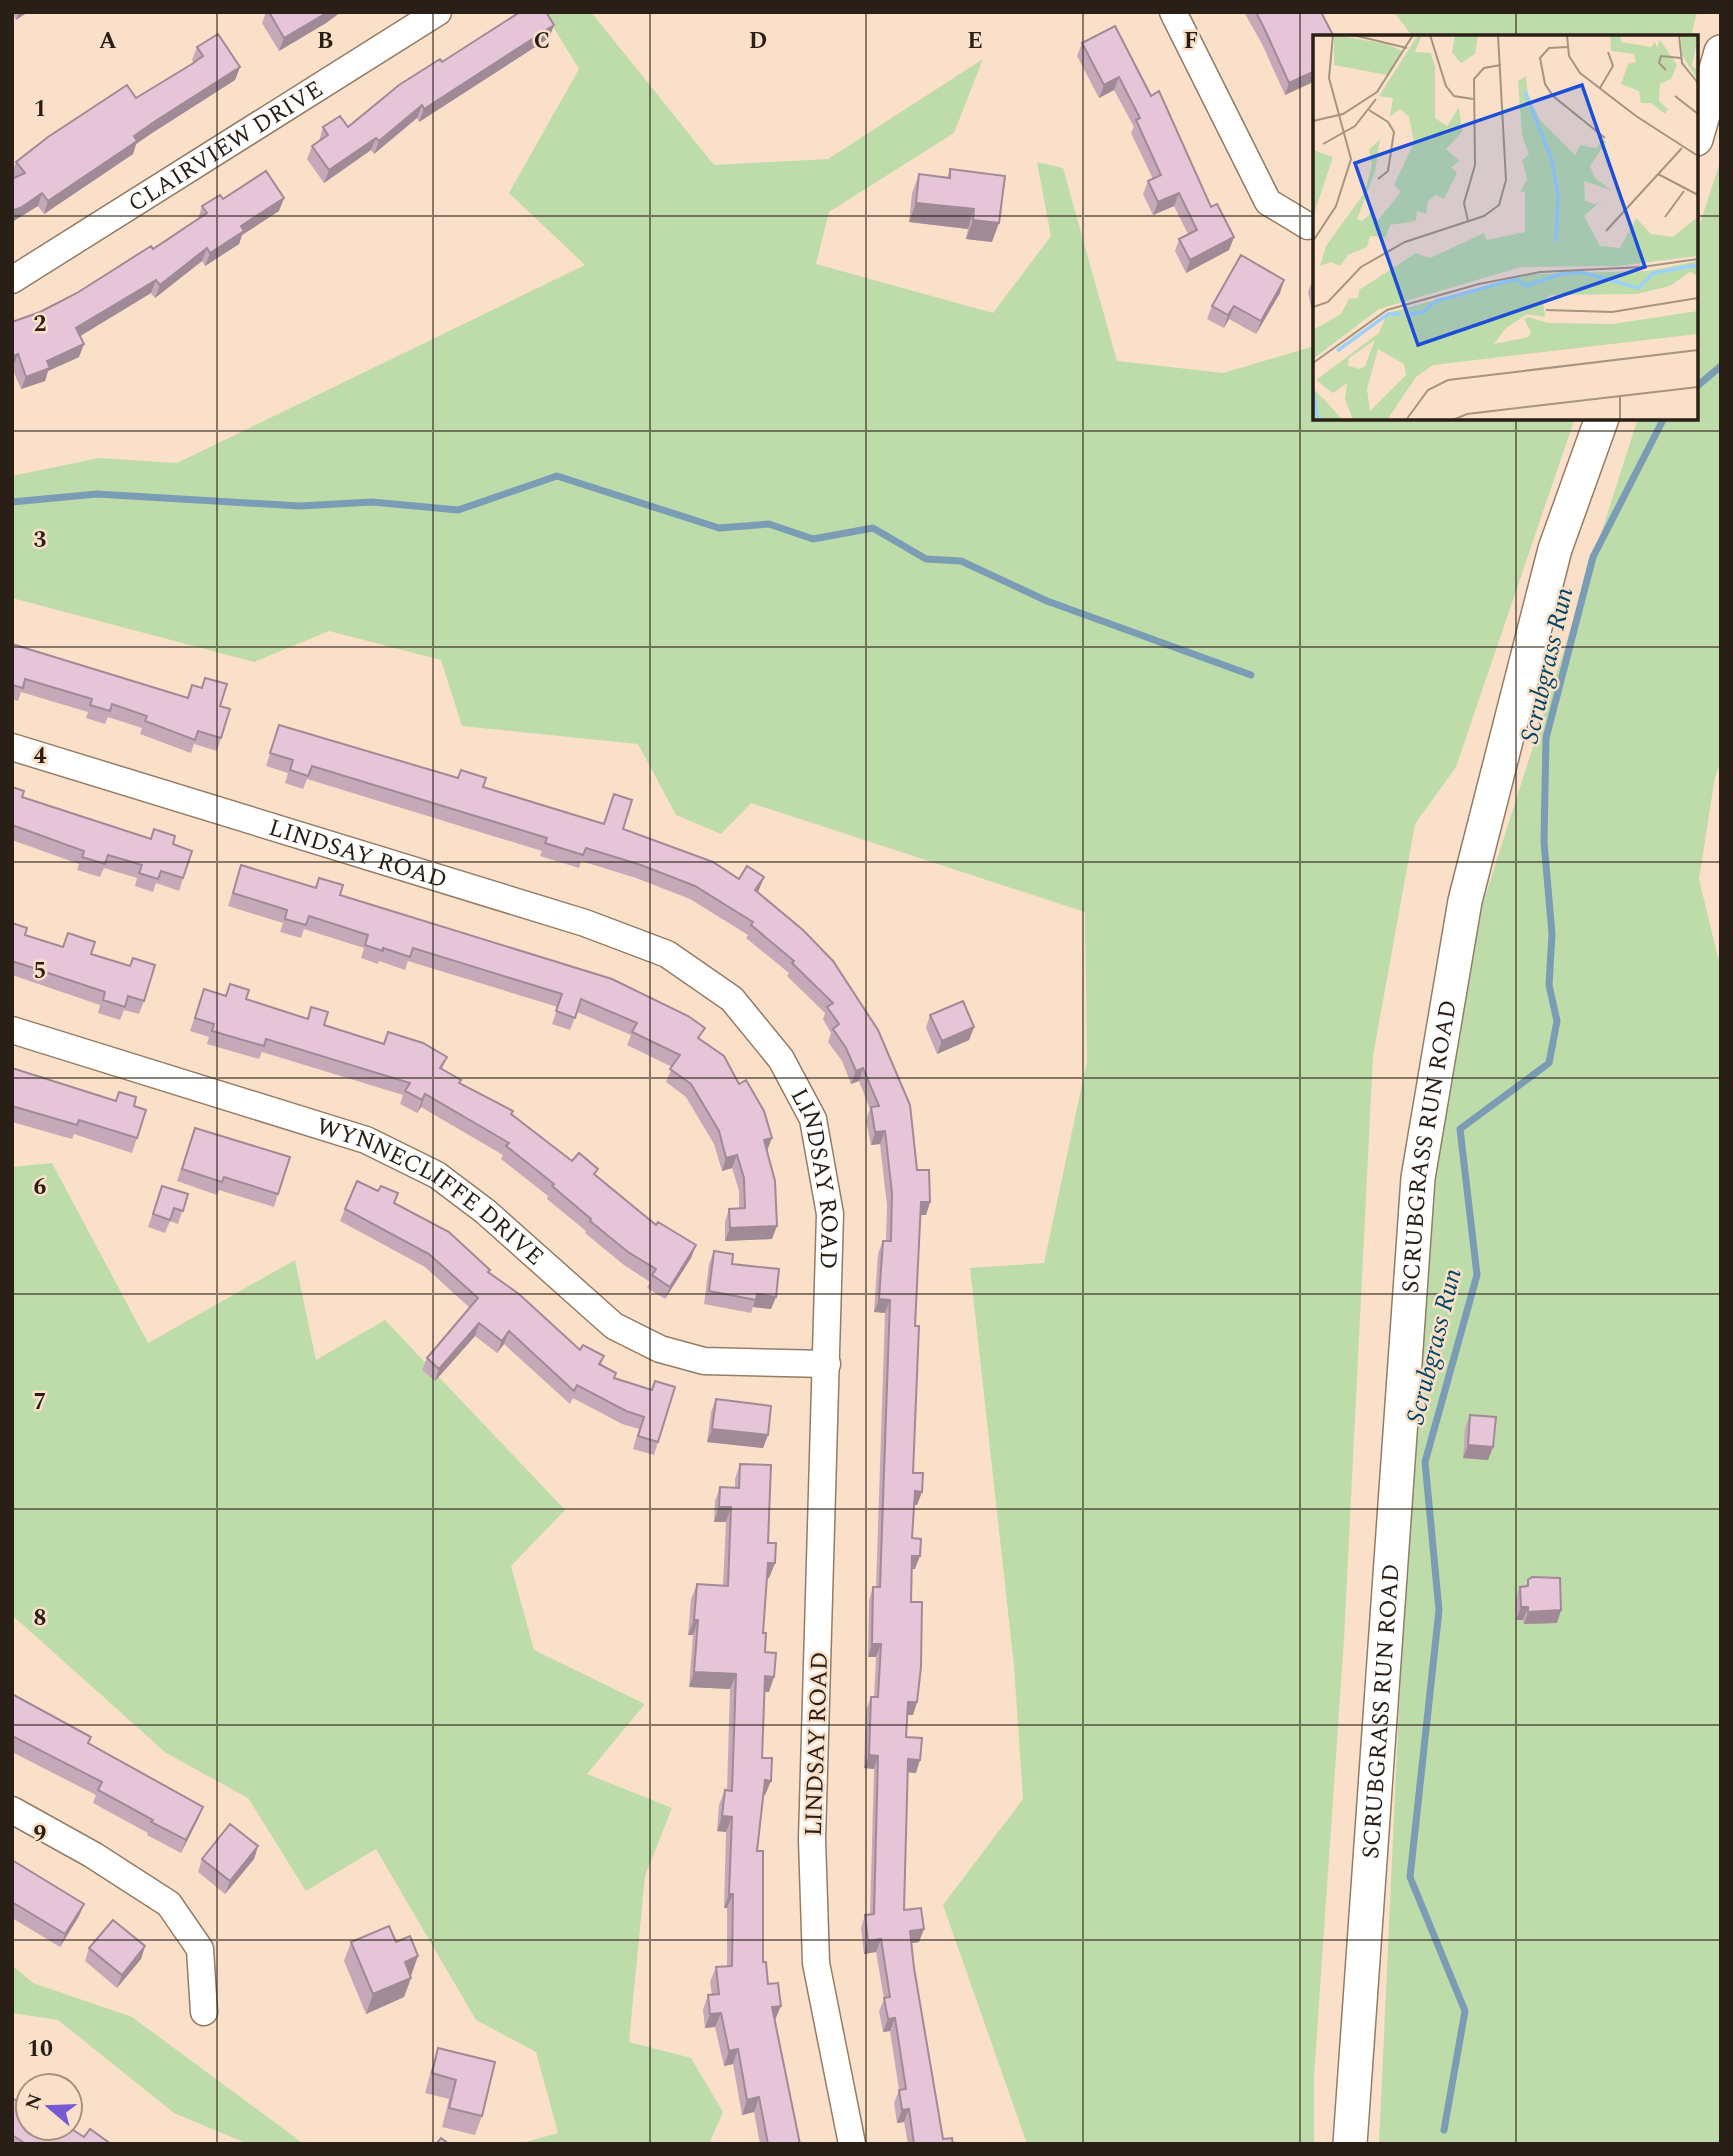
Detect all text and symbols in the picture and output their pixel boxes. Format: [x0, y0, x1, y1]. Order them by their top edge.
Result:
text: A [99, 24, 117, 59]
text: B [317, 24, 333, 59]
text: C [534, 24, 550, 59]
text: D [749, 24, 767, 59]
text: E [967, 24, 983, 59]
text: F [1184, 24, 1198, 59]
inset map [1313, 35, 1698, 420]
street label: CLAIRVIEW DRIVE [121, 72, 330, 222]
text: 1 [34, 92, 46, 127]
text: 2 [34, 307, 47, 342]
text: 3 [34, 523, 47, 558]
water label: Scrubgrass Run [1510, 583, 1584, 747]
text: 4 [34, 739, 47, 774]
street label: LINDSAY ROAD [264, 810, 451, 899]
text: 5 [34, 954, 46, 989]
street label: SCRUBGRASS RUN ROAD [1393, 997, 1467, 1294]
street label: LINDSAY ROAD [781, 1082, 847, 1270]
street label: WYNNECLIFFE DRIVE [312, 1109, 552, 1275]
text: 6 [34, 1170, 47, 1205]
water label: Scrubgrass Run [1395, 1264, 1473, 1428]
text: 7 [34, 1385, 46, 1420]
street label: SCRUBGRASS RUN ROAD [1353, 1562, 1410, 1860]
text: 8 [34, 1601, 46, 1636]
street label: LINDSAY ROAD [796, 1651, 838, 1837]
text: 9 [34, 1817, 47, 1852]
text: 10 [27, 2032, 53, 2067]
north arrow [14, 2072, 84, 2142]
text: N [18, 2090, 51, 2114]

